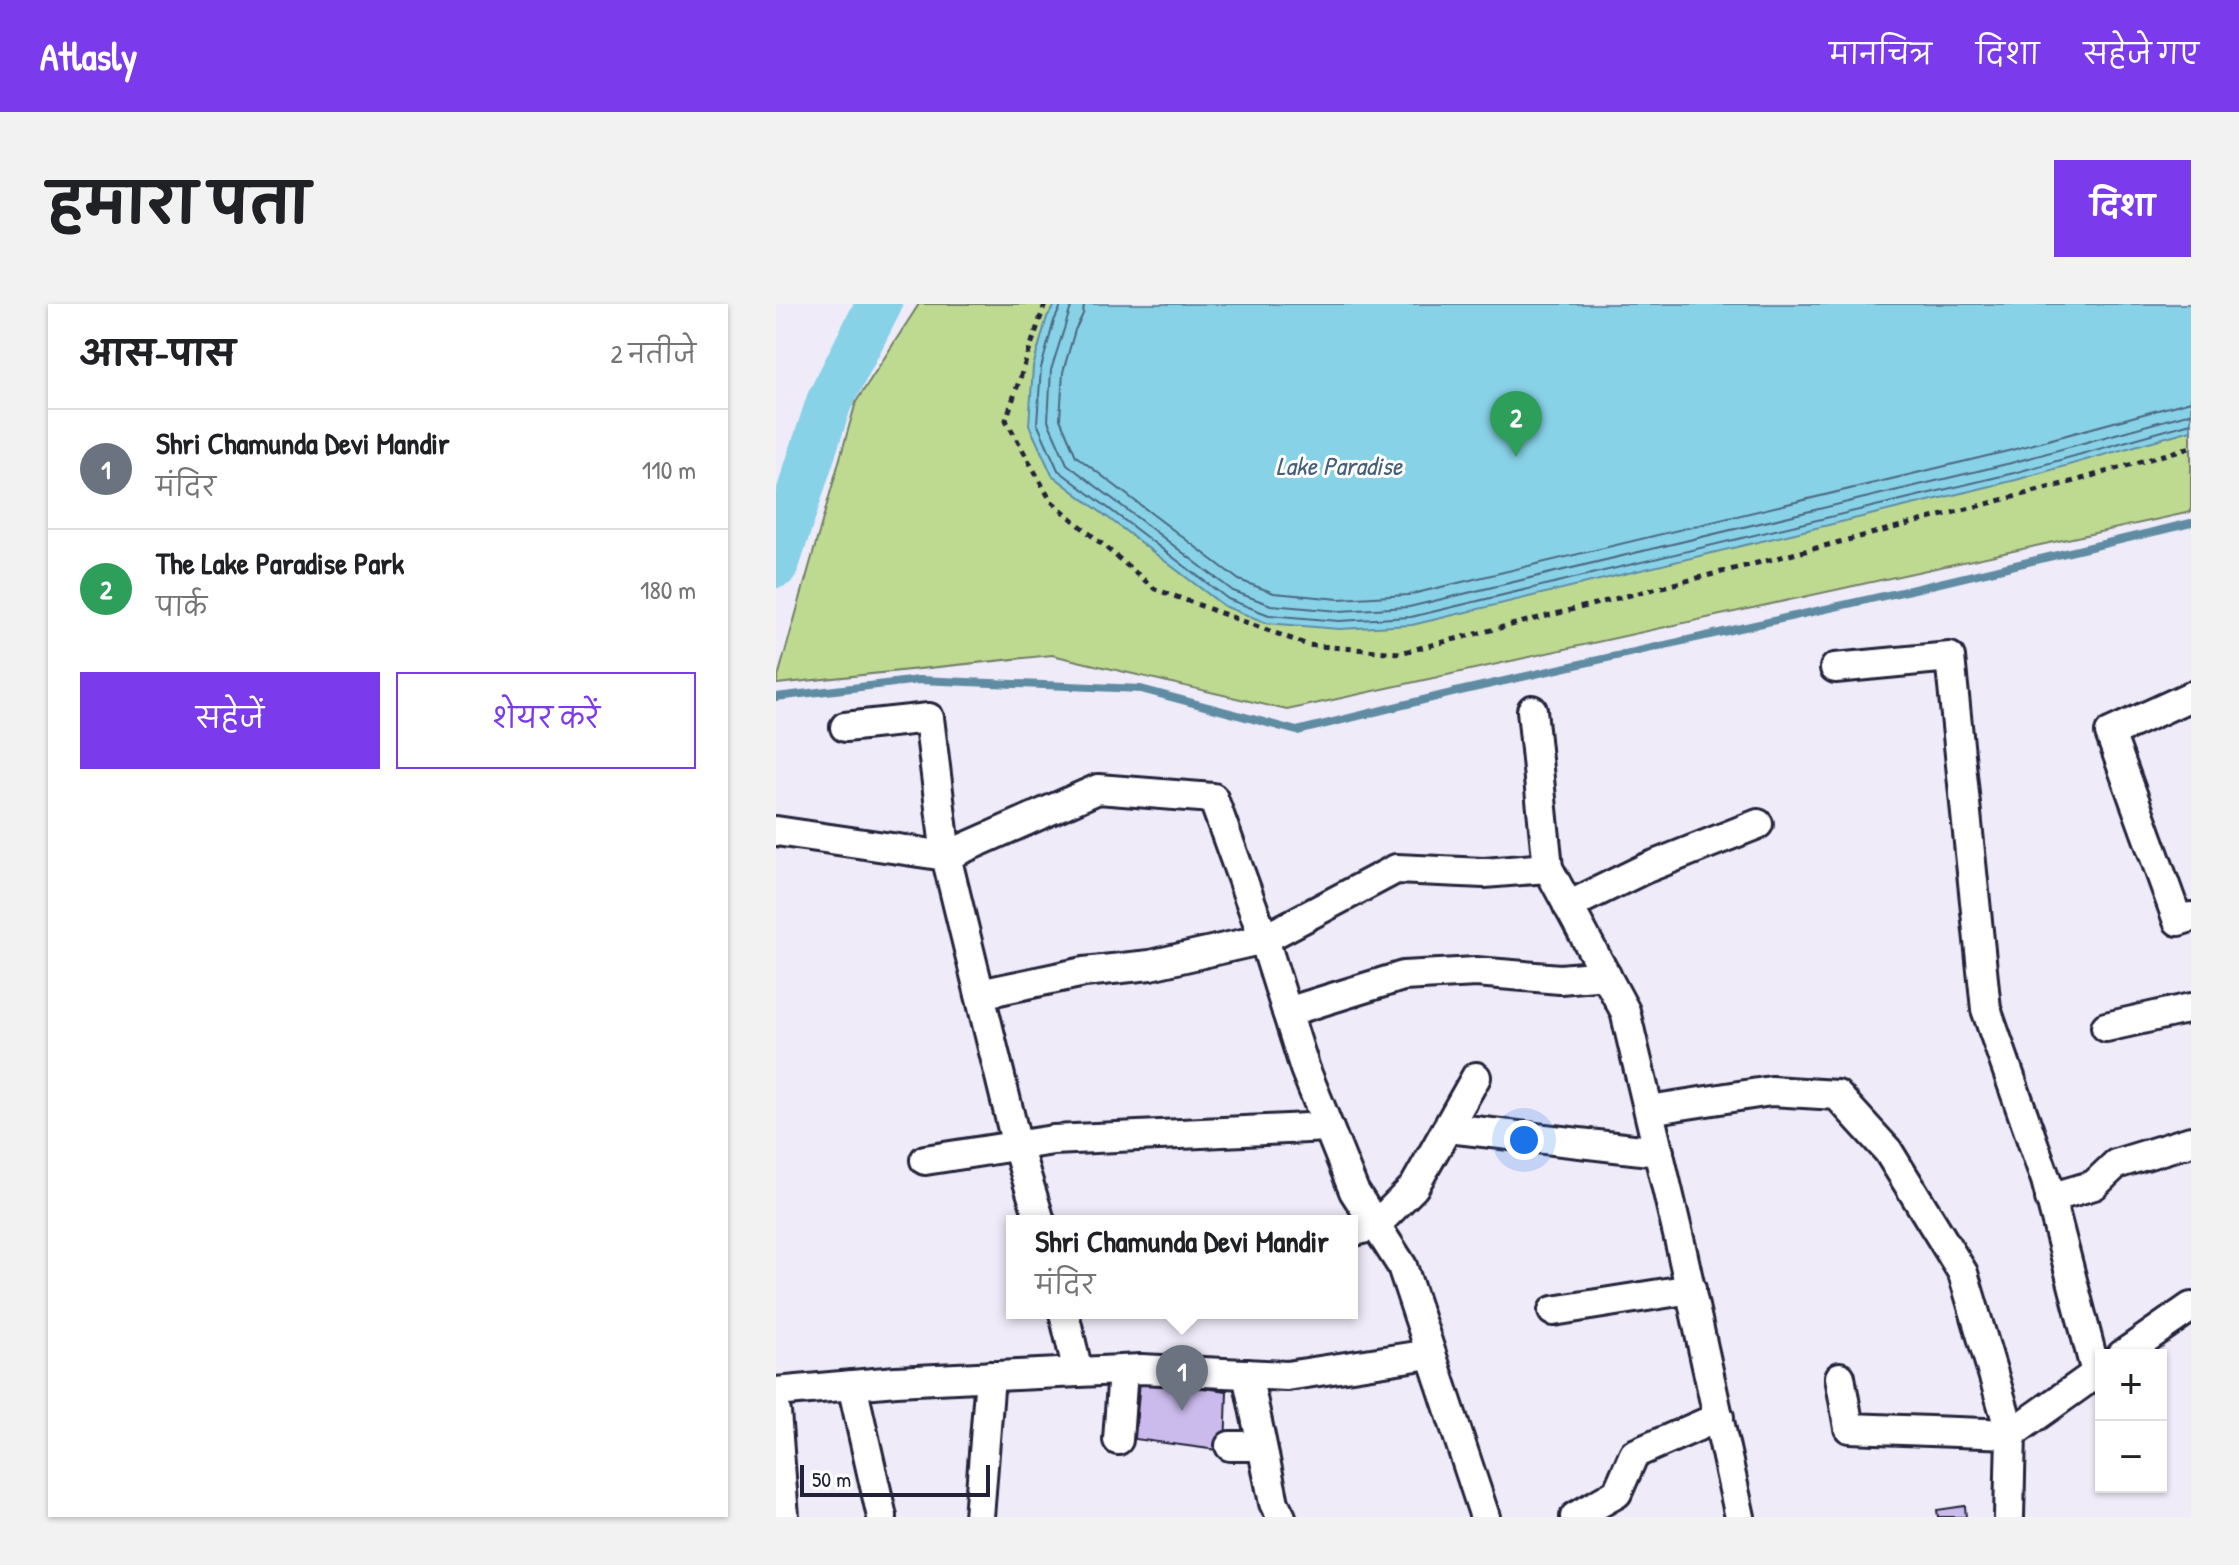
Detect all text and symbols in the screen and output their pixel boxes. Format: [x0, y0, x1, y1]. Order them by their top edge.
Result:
text: Atlasly [40, 30, 137, 82]
text: मानचित्र [1829, 35, 1932, 73]
text: दिशा [1976, 35, 2039, 73]
text: सहेजे गए [2083, 35, 2199, 73]
button: दिशा [2054, 160, 2191, 257]
text: हमारा पता [48, 165, 310, 240]
text: आस-पास [80, 330, 235, 376]
text: 2 नतीजे [610, 336, 696, 371]
pin: 2 [1490, 391, 1542, 457]
text: Shri Chamunda Devi Mandir [156, 423, 450, 463]
water label: Lake Paradise [1276, 448, 1404, 483]
text: 1 [101, 452, 111, 487]
text: 110 m [642, 452, 696, 487]
text: मंदिर [156, 469, 216, 504]
text: The Lake Paradise Park [156, 543, 404, 583]
text: 2 [100, 572, 112, 607]
text: 180 m [640, 572, 696, 607]
text: पार्क [156, 589, 207, 624]
button: सहेजें [80, 672, 380, 769]
button: शेयर करें [396, 672, 696, 769]
your location [1504, 1120, 1544, 1160]
popup [1006, 1215, 1358, 1319]
text: Shri Chamunda Devi Mandir [1035, 1221, 1329, 1261]
text: मंदिर [1035, 1267, 1095, 1302]
pin: 1 [1156, 1345, 1208, 1411]
map controls [2095, 1349, 2167, 1493]
button: + [2095, 1349, 2167, 1421]
button: − [2095, 1421, 2167, 1493]
scale bar [800, 1461, 990, 1497]
text: 50 m [812, 1464, 851, 1494]

